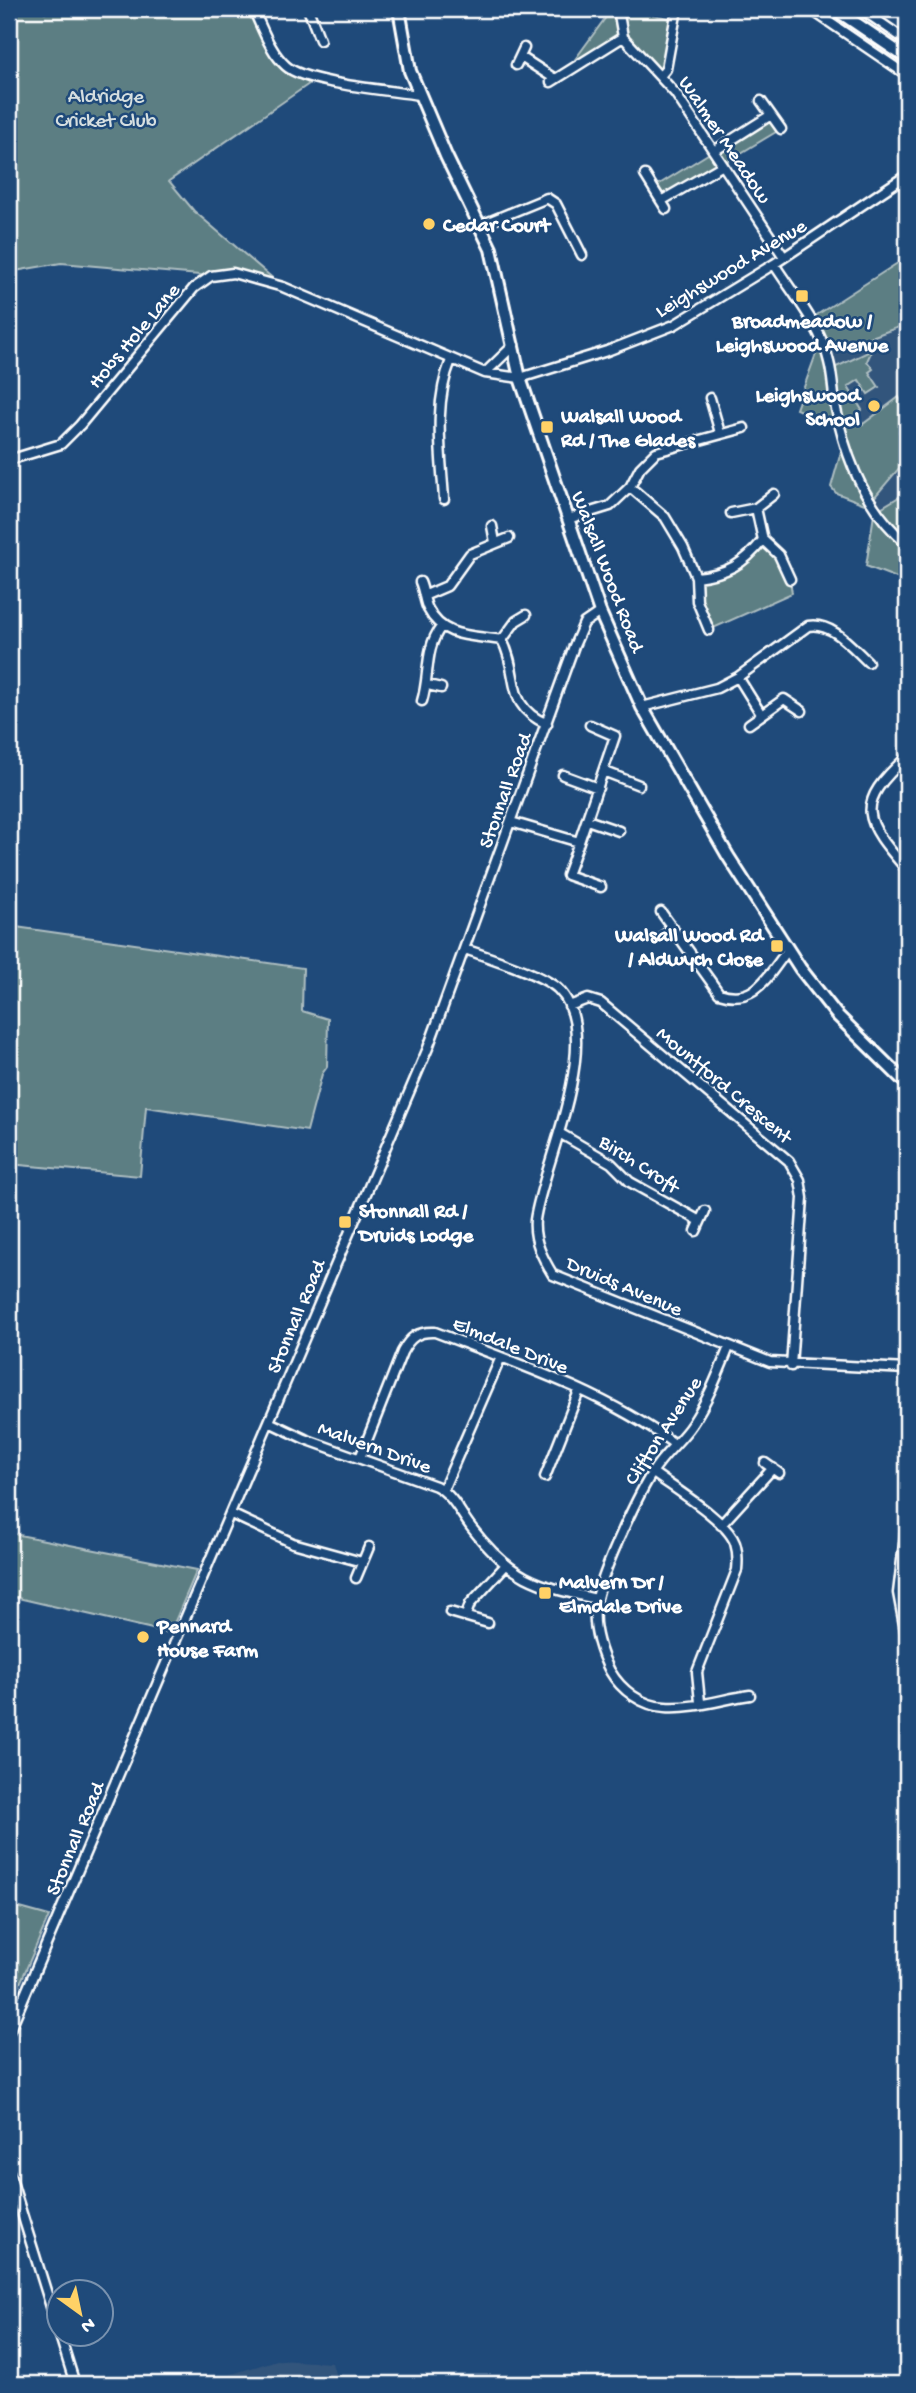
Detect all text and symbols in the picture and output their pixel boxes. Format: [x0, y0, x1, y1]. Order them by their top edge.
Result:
street label: Walmer Meadow [671, 72, 775, 210]
park label: Aldridge Cricket Club [55, 86, 157, 135]
street label: Leighswood Avenue [651, 214, 813, 325]
place label: Cedar Court [442, 215, 552, 240]
marker: Cedar Court [421, 216, 437, 232]
street label: Hobs Hole Lane [84, 278, 188, 395]
marker: Broadmeadow / Leighswood Avenue [794, 288, 810, 304]
place label: Broadmeadow / Leighswood Avenue [716, 311, 889, 360]
place label: Leighswood School [756, 385, 863, 434]
marker: Leighswood School [866, 398, 882, 414]
place label: Walsall Wood Rd / The Glades [560, 406, 696, 455]
marker: Walsall Wood Rd / The Glades [539, 419, 555, 435]
street label: Walsall Wood Road [564, 488, 649, 658]
street label: Stonnall Road [475, 729, 540, 852]
place label: Walsall Wood Rd / Aldwych Close [614, 925, 766, 974]
marker: Walsall Wood Rd / Aldwych Close [769, 938, 785, 954]
street label: Mountford Crescent [650, 1023, 798, 1152]
street label: Birch Croft [592, 1130, 685, 1202]
place label: Stonnall Rd / Druids Lodge [357, 1201, 474, 1250]
marker: Stonnall Rd / Druids Lodge [337, 1214, 353, 1230]
street label: Druids Avenue [560, 1252, 687, 1324]
street label: Stonnall Road [263, 1255, 334, 1378]
street label: Elmdale Drive [448, 1313, 572, 1382]
street label: Clifton Avenue [621, 1372, 710, 1491]
street label: Malvern Drive [314, 1417, 435, 1482]
place label: Malvern Dr / Elmdale Drive [559, 1572, 683, 1621]
marker: Malvern Dr / Elmdale Drive [537, 1585, 553, 1601]
place label: Pennard House Farm [156, 1616, 258, 1665]
marker: Pennard House Farm [135, 1629, 151, 1645]
street label: Stonnall Road [42, 1777, 113, 1900]
north arrow [46, 2278, 116, 2348]
text: N [76, 2311, 99, 2337]

